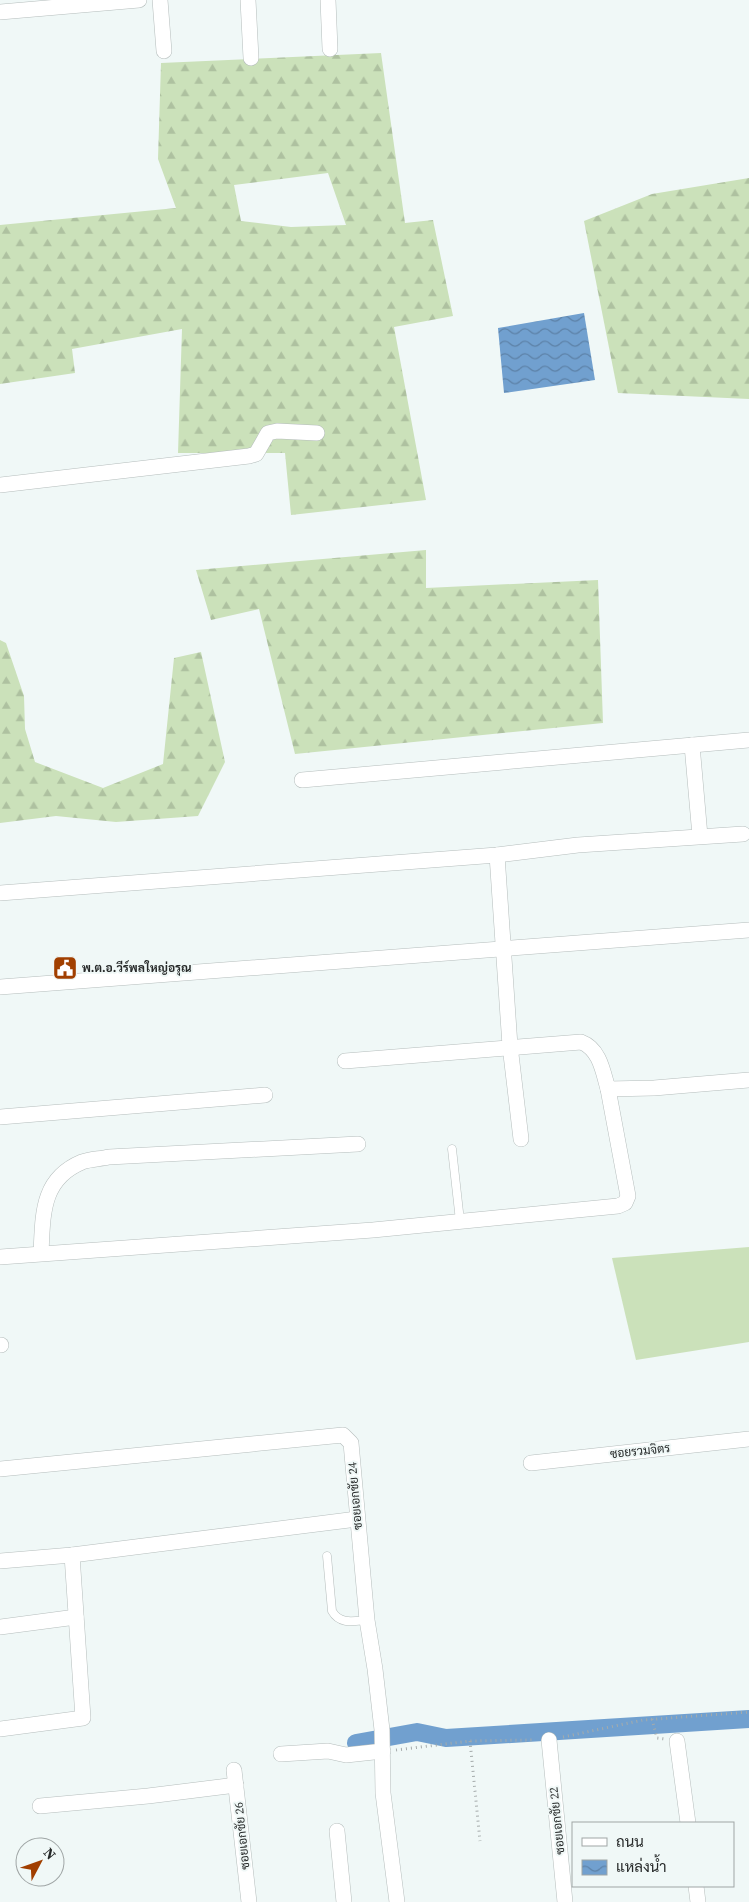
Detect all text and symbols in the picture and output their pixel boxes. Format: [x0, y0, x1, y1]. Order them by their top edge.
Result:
public building icon: พ.ต.อ.วีร์พลใหญ่อรุณ [52, 955, 78, 981]
place label: พ.ต.อ.วีร์พลใหญ่อรุณ [82, 960, 192, 976]
street label: ซอยรวมจิตร [609, 1440, 671, 1462]
street label: ซอยเอกชัย 24 [344, 1461, 366, 1531]
street label: ซอยเอกชัย 22 [545, 1786, 569, 1856]
street label: ซอยเอกชัย 26 [230, 1801, 254, 1871]
legend [572, 1822, 734, 1887]
text: ถนน [616, 1831, 644, 1852]
north arrow [15, 1837, 65, 1887]
text: N [39, 1843, 61, 1864]
text: แหล่งน้ำ [616, 1854, 667, 1877]

